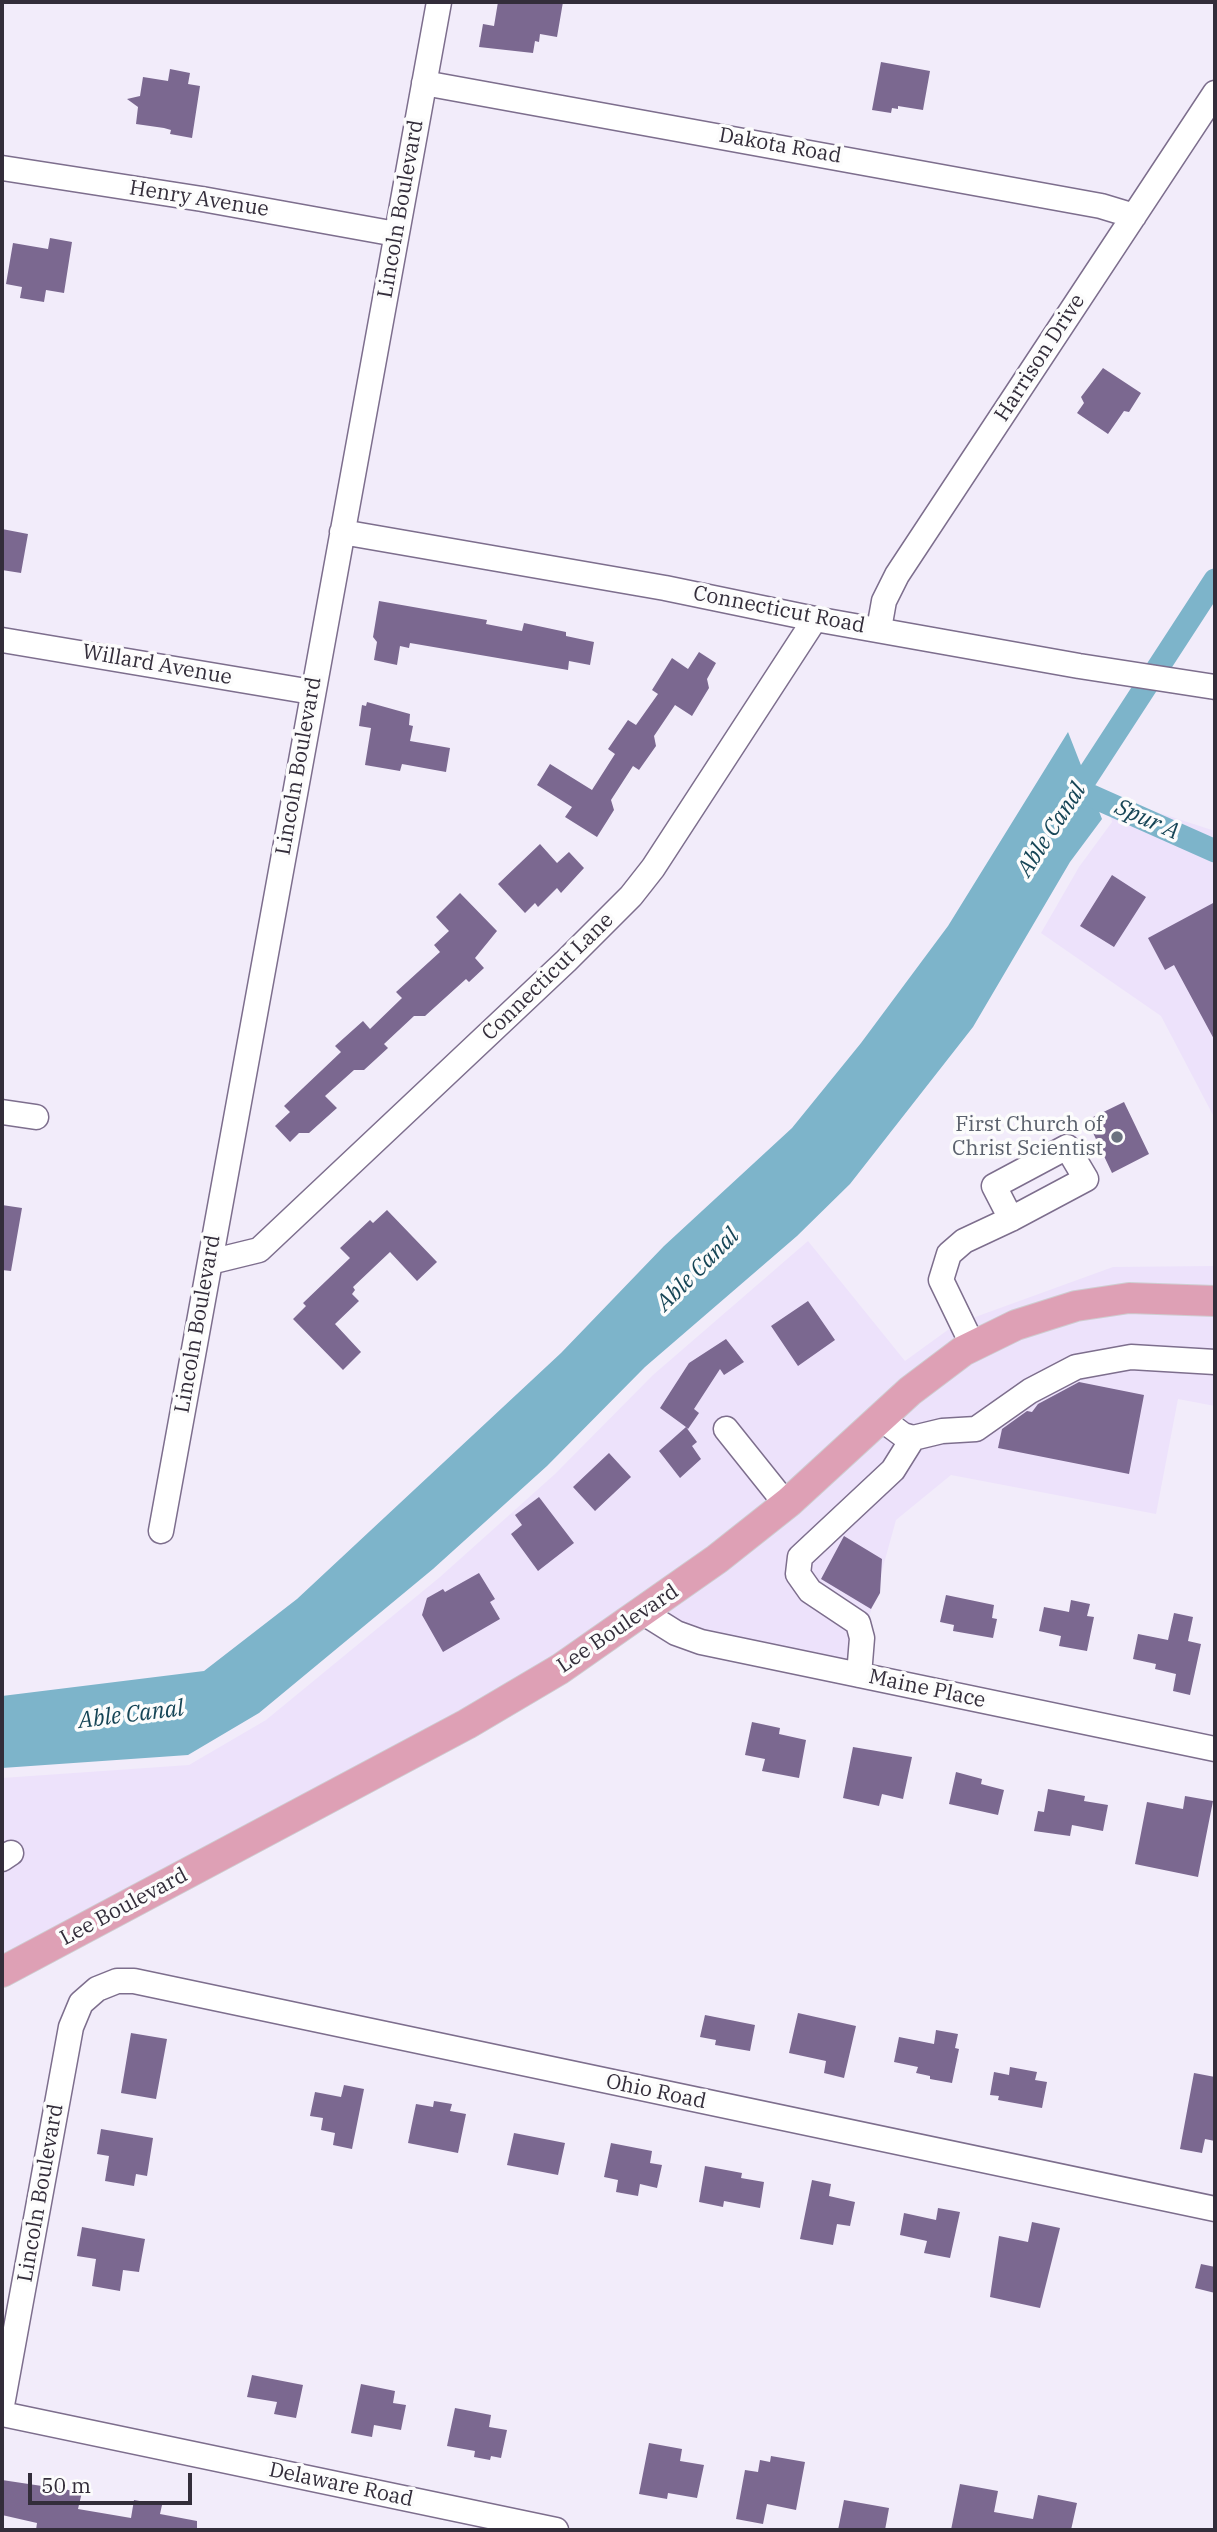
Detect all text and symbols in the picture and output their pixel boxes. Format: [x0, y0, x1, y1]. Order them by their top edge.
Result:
street label: Lincoln Boulevard [373, 118, 429, 300]
street label: Dakota Road [717, 123, 843, 169]
street label: Henry Avenue [127, 176, 271, 222]
street label: Harrison Drive [990, 290, 1090, 426]
street label: Connecticut Road [691, 581, 867, 639]
street label: Willard Avenue [80, 639, 234, 691]
street label: Lincoln Boulevard [271, 675, 327, 857]
water label: Able Canal [1012, 778, 1092, 882]
water label: Spur A [1111, 794, 1183, 846]
street label: Connecticut Lane [477, 908, 619, 1046]
place label: First Church of Christ Scientist [952, 1112, 1103, 1162]
marker: First Church of Christ Scientist [1109, 1129, 1125, 1145]
water label: Able Canal [651, 1223, 745, 1317]
street label: Lincoln Boulevard [170, 1233, 226, 1415]
street label: Lee Boulevard [553, 1579, 683, 1679]
street label: Maine Place [866, 1664, 988, 1714]
water label: Able Canal [77, 1695, 185, 1735]
street label: Lee Boulevard [56, 1863, 192, 1951]
street label: Ohio Road [604, 2069, 708, 2115]
street label: Lincoln Boulevard [13, 2102, 69, 2284]
street label: Delaware Road [267, 2457, 415, 2513]
scale bar [32, 2458, 196, 2502]
text: 50 m [41, 2471, 91, 2499]

